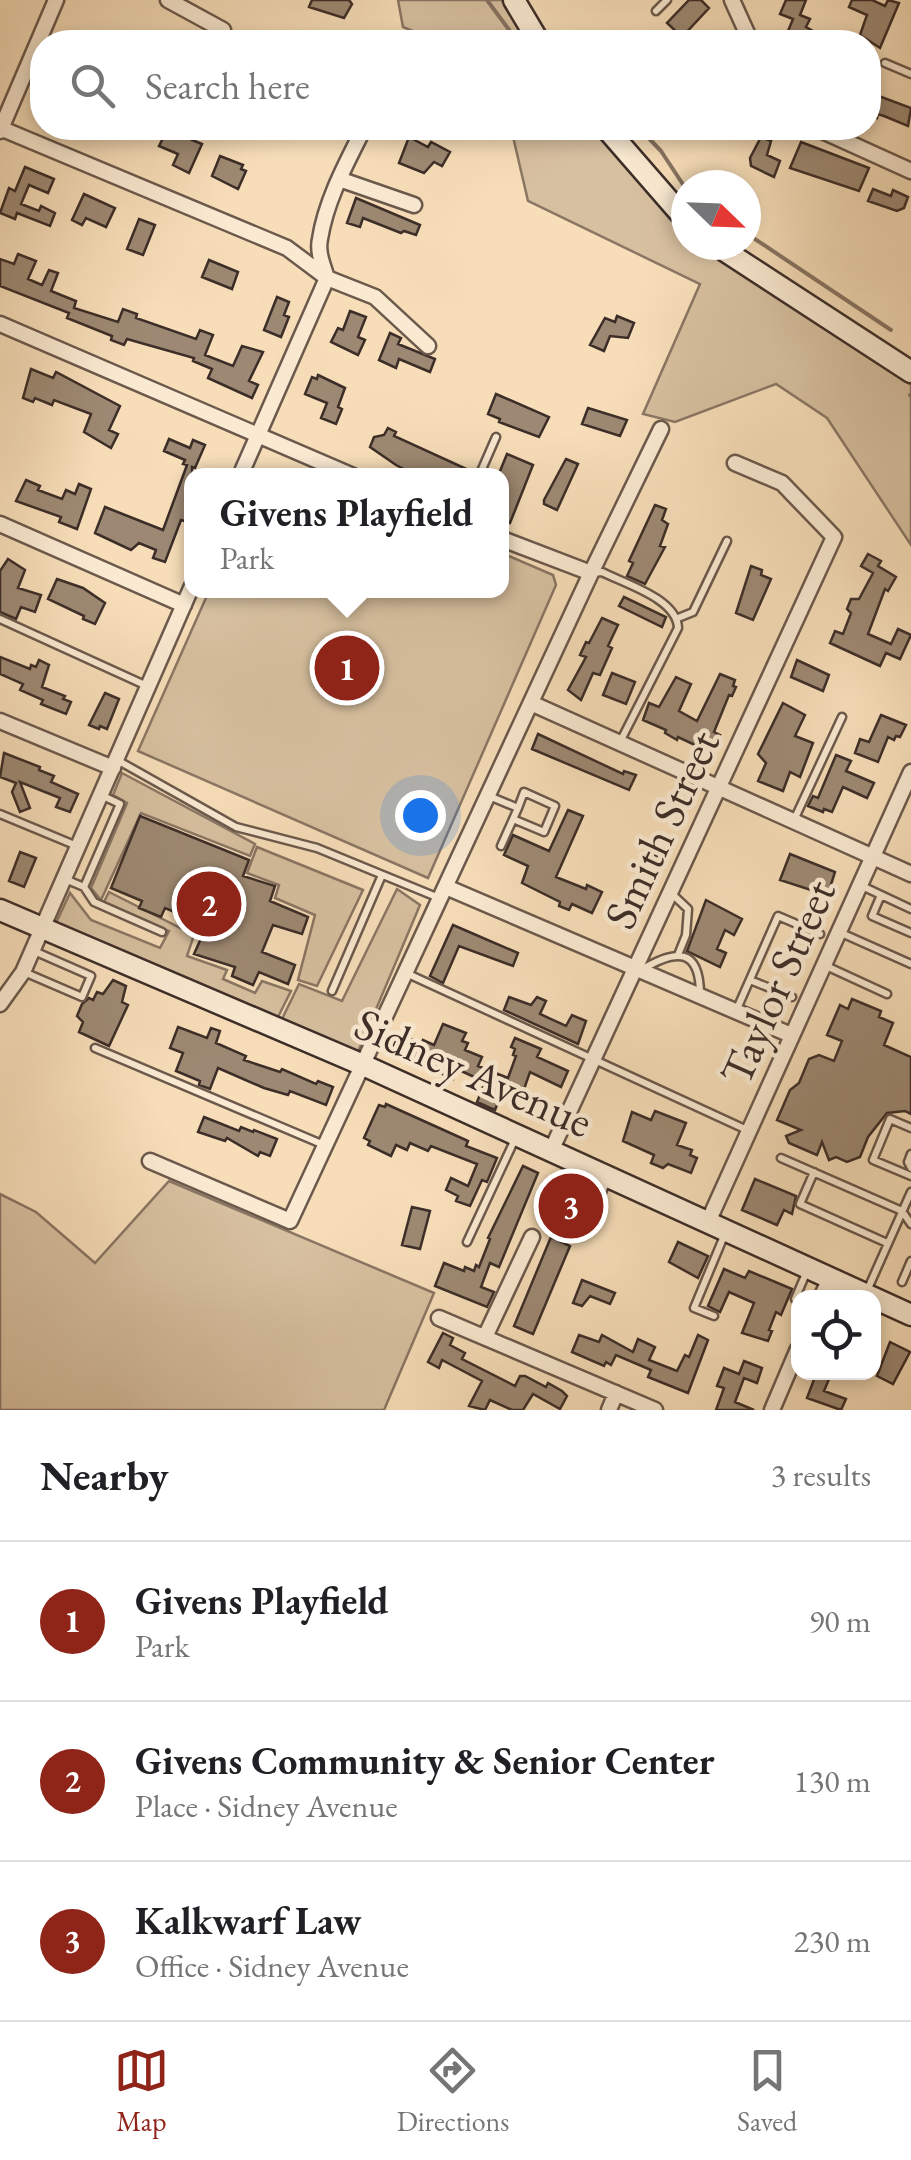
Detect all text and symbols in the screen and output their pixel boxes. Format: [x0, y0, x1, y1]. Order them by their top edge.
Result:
search box [30, 30, 881, 140]
icon: search [65, 58, 120, 113]
text: Search here [145, 61, 310, 110]
north arrow [671, 170, 761, 260]
popup [184, 468, 509, 598]
text: Givens Playfield [220, 488, 473, 537]
text: Park [220, 537, 274, 579]
pin: 1 [314, 630, 380, 706]
street label: Smith Street [590, 721, 732, 937]
your location [395, 790, 446, 841]
pin: 2 [176, 866, 242, 942]
street label: Taylor Street [706, 870, 848, 1094]
street label: Sidney Avenue [346, 994, 602, 1150]
pin: 3 [538, 1168, 604, 1244]
map controls [791, 1290, 881, 1380]
button: locate [791, 1290, 881, 1380]
text: Nearby [40, 1448, 169, 1503]
text: 3 results [771, 1454, 871, 1496]
text: Givens Playfield [135, 1576, 389, 1625]
text: 1 [64, 1600, 81, 1642]
text: 90 m [809, 1600, 871, 1642]
text: Park [135, 1625, 190, 1667]
text: Givens Community & Senior Center [135, 1736, 714, 1785]
text: 2 [64, 1760, 81, 1802]
text: 130 m [794, 1760, 871, 1802]
text: Place · Sidney Avenue [135, 1785, 398, 1827]
text: Kalkwarf Law [135, 1896, 362, 1945]
text: 3 [64, 1920, 81, 1962]
text: 230 m [794, 1920, 871, 1962]
text: Office · Sidney Avenue [135, 1945, 409, 1987]
tab: Map [114, 2043, 169, 2139]
tab: Directions [397, 2043, 509, 2139]
tab: Saved [737, 2043, 797, 2139]

